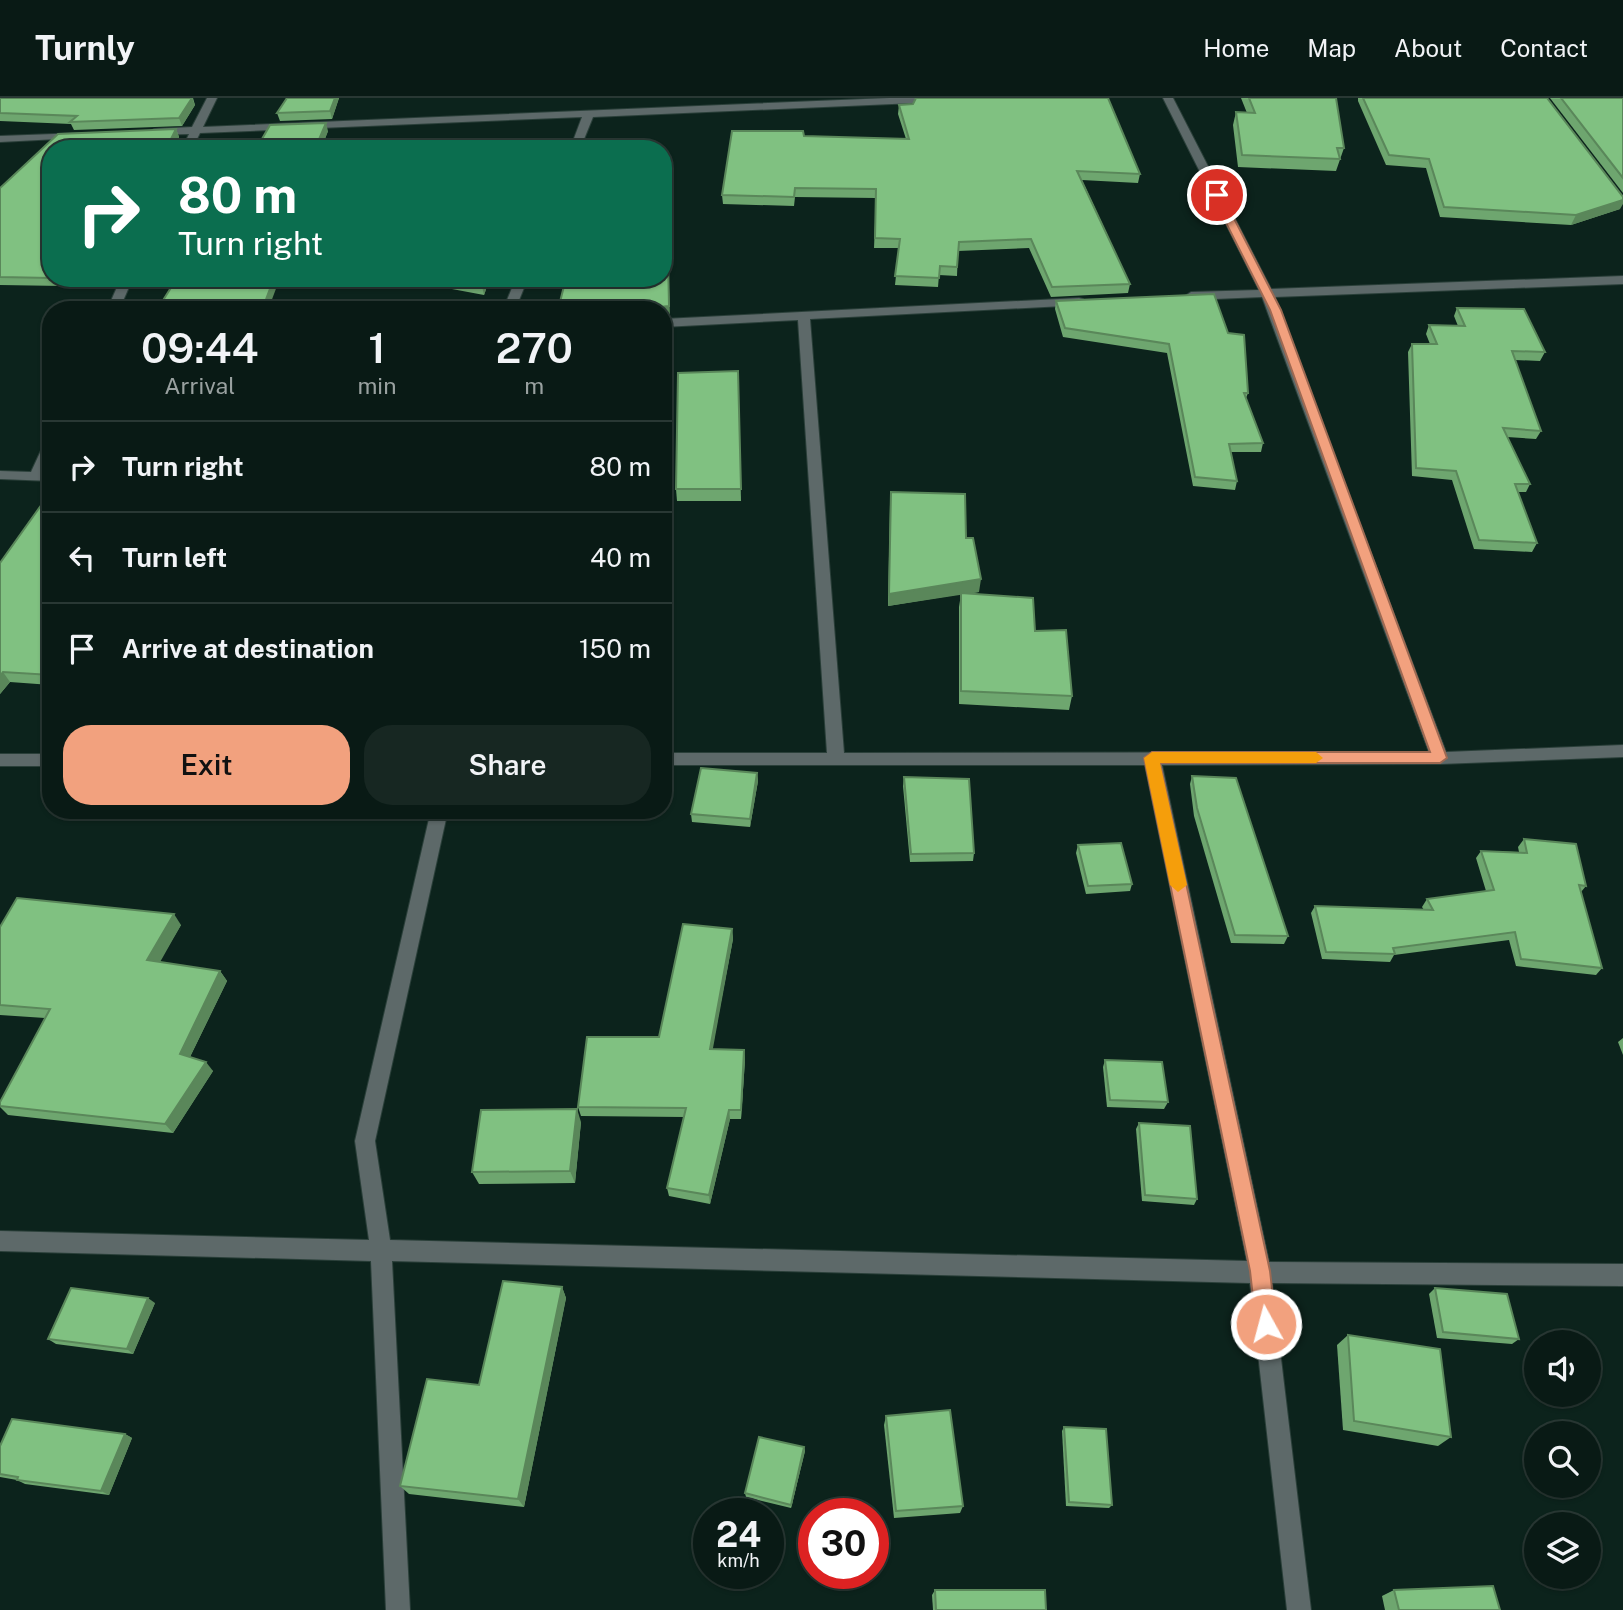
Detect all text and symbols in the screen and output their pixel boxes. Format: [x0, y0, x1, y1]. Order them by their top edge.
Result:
text: Turnly [35, 29, 135, 67]
text: Home [1203, 34, 1269, 62]
text: Map [1307, 34, 1356, 62]
text: About [1394, 34, 1462, 62]
text: Contact [1500, 34, 1588, 62]
pin [1187, 165, 1247, 225]
text: 80 m [178, 166, 297, 224]
icon: right [63, 168, 154, 259]
icon: arrive [1198, 176, 1236, 214]
text: Turn right [178, 225, 323, 262]
text: 09:44 [141, 323, 259, 372]
text: 1 [368, 323, 386, 372]
text: 270 [495, 323, 573, 372]
text: Arrival [164, 372, 235, 399]
text: min [357, 372, 396, 399]
text: m [524, 372, 544, 399]
icon: right [63, 448, 101, 486]
text: Turn right [122, 451, 244, 482]
text: 80 m [590, 451, 651, 482]
icon: left [63, 539, 101, 577]
text: Turn left [122, 542, 227, 573]
text: 40 m [590, 542, 651, 573]
icon: arrive [63, 630, 101, 668]
text: Arrive at destination [122, 633, 374, 664]
text: 150 m [579, 633, 651, 664]
button: Exit [63, 725, 350, 805]
button: Share [364, 725, 651, 805]
position arrow [1229, 1287, 1303, 1361]
map controls [1524, 1330, 1601, 1589]
button: sound [1524, 1330, 1601, 1407]
button: search [1524, 1421, 1601, 1498]
speed limit sign: 30 [798, 1498, 889, 1589]
button: layers [1524, 1512, 1601, 1589]
text: 24 [716, 1514, 761, 1555]
text: km/h [717, 1550, 760, 1571]

